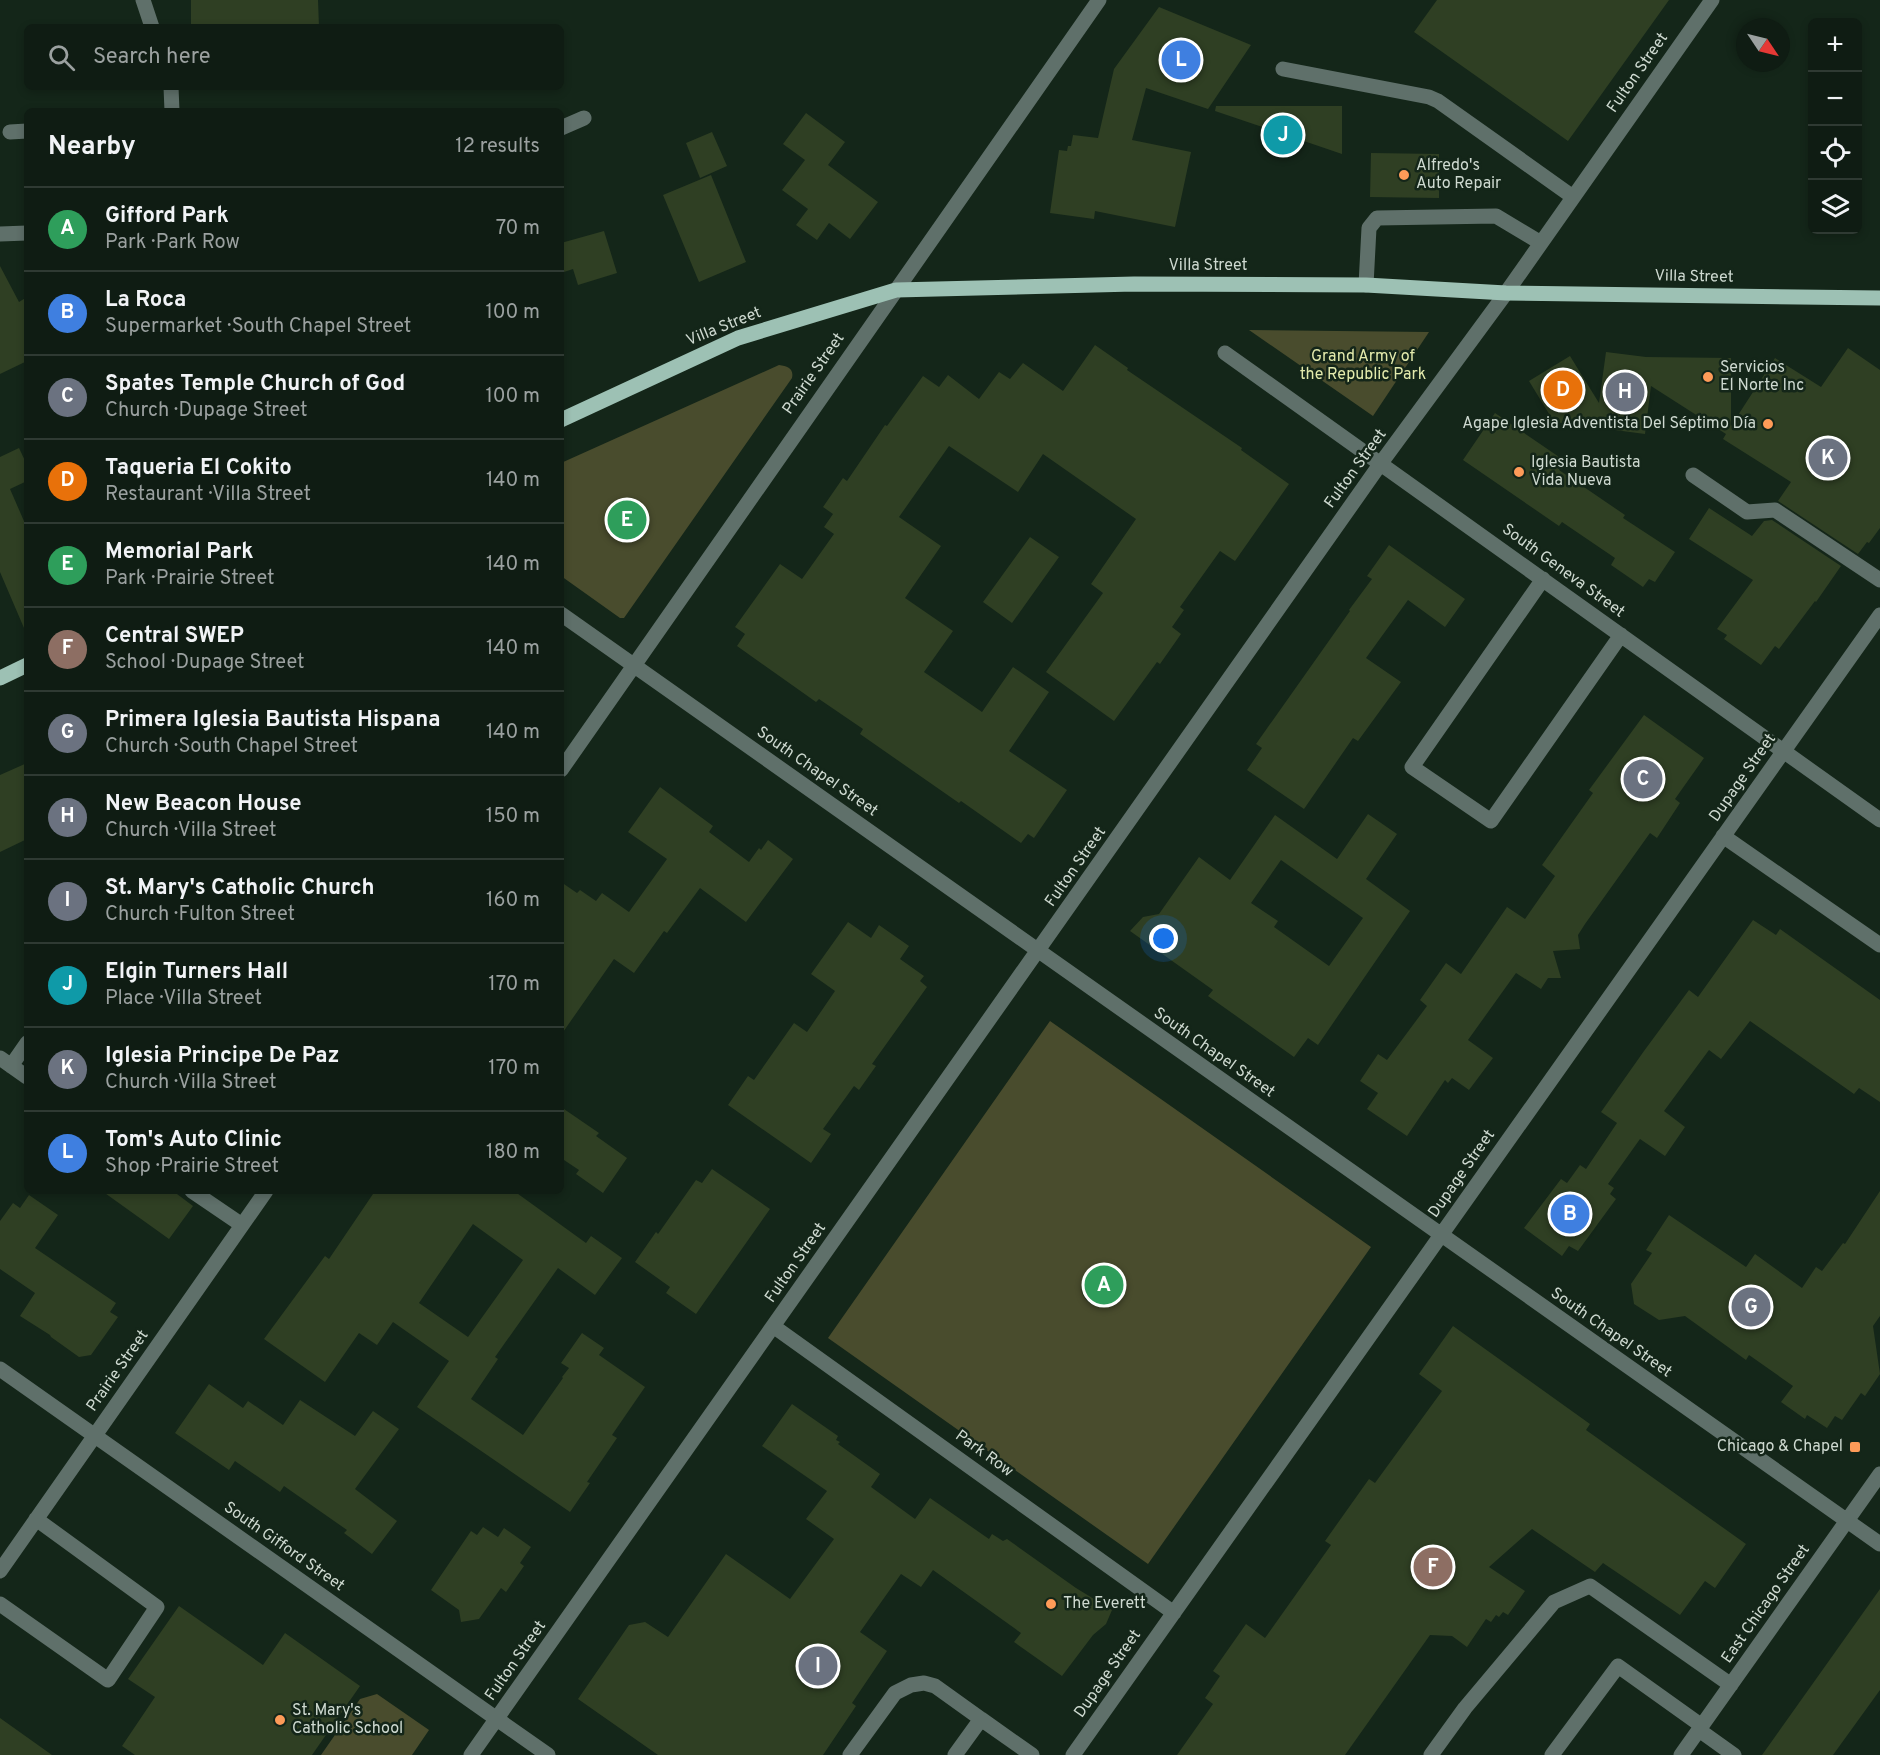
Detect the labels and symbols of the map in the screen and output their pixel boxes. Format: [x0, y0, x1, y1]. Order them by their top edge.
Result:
north arrow [1736, 18, 1790, 72]
street label: Fulton Street [1603, 29, 1673, 117]
pin: L [1162, 38, 1200, 82]
pin: J [1264, 112, 1302, 158]
place label: Alfredo's Auto Repair [1416, 156, 1501, 194]
marker: Alfredo's Auto Repair [1397, 168, 1411, 182]
street label: Villa Street [1168, 256, 1248, 276]
street label: Villa Street [1654, 266, 1734, 288]
street label: Villa Street [684, 303, 764, 351]
street label: Prairie Street [779, 329, 849, 419]
park label: Grand Army of the Republic Park [1300, 347, 1426, 385]
place label: Servicios El Norte Inc [1720, 358, 1804, 396]
pin: D [1544, 368, 1582, 412]
pin: H [1606, 370, 1644, 414]
marker: Servicios El Norte Inc [1701, 370, 1715, 384]
place label: Agape Iglesia Adventista Del Séptimo Día [1462, 414, 1756, 434]
marker: Agape Iglesia Adventista Del Séptimo Día [1761, 417, 1775, 431]
street label: Fulton Street [1321, 425, 1391, 513]
pin: K [1808, 436, 1848, 480]
place label: Iglesia Bautista Vida Nueva [1531, 453, 1640, 491]
marker: Iglesia Bautista Vida Nueva [1512, 465, 1526, 479]
pin: E [608, 498, 646, 542]
street label: South Geneva Street [1498, 520, 1628, 622]
street label: South Chapel Street [752, 723, 882, 821]
street label: Dupage Street [1705, 730, 1781, 826]
pin: C [1624, 756, 1662, 802]
street label: Fulton Street [1041, 823, 1111, 911]
your location [1149, 924, 1178, 953]
street label: South Chapel Street [1149, 1004, 1279, 1102]
street label: Dupage Street [1424, 1126, 1500, 1222]
pin: B [1550, 1192, 1590, 1236]
street label: Fulton Street [761, 1219, 831, 1307]
pin: A [1084, 1262, 1124, 1308]
street label: South Chapel Street [1546, 1284, 1676, 1382]
pin: G [1732, 1284, 1770, 1330]
street label: Prairie Street [83, 1326, 153, 1416]
street label: Park Row [951, 1426, 1017, 1482]
place label: Chicago & Chapel [1717, 1437, 1843, 1457]
marker: Chicago & Chapel [1848, 1440, 1862, 1454]
street label: South Gifford Street [220, 1498, 348, 1596]
street label: East Chicago Street [1717, 1541, 1815, 1667]
pin: F [1414, 1544, 1452, 1590]
place label: The Everett [1063, 1594, 1146, 1614]
marker: The Everett [1044, 1597, 1058, 1611]
street label: Fulton Street [481, 1617, 551, 1705]
street label: Dupage Street [1070, 1626, 1146, 1722]
pin: I [798, 1644, 838, 1688]
place label: St. Mary's Catholic School [292, 1701, 403, 1739]
marker: St. Mary's Catholic School [273, 1713, 287, 1727]

